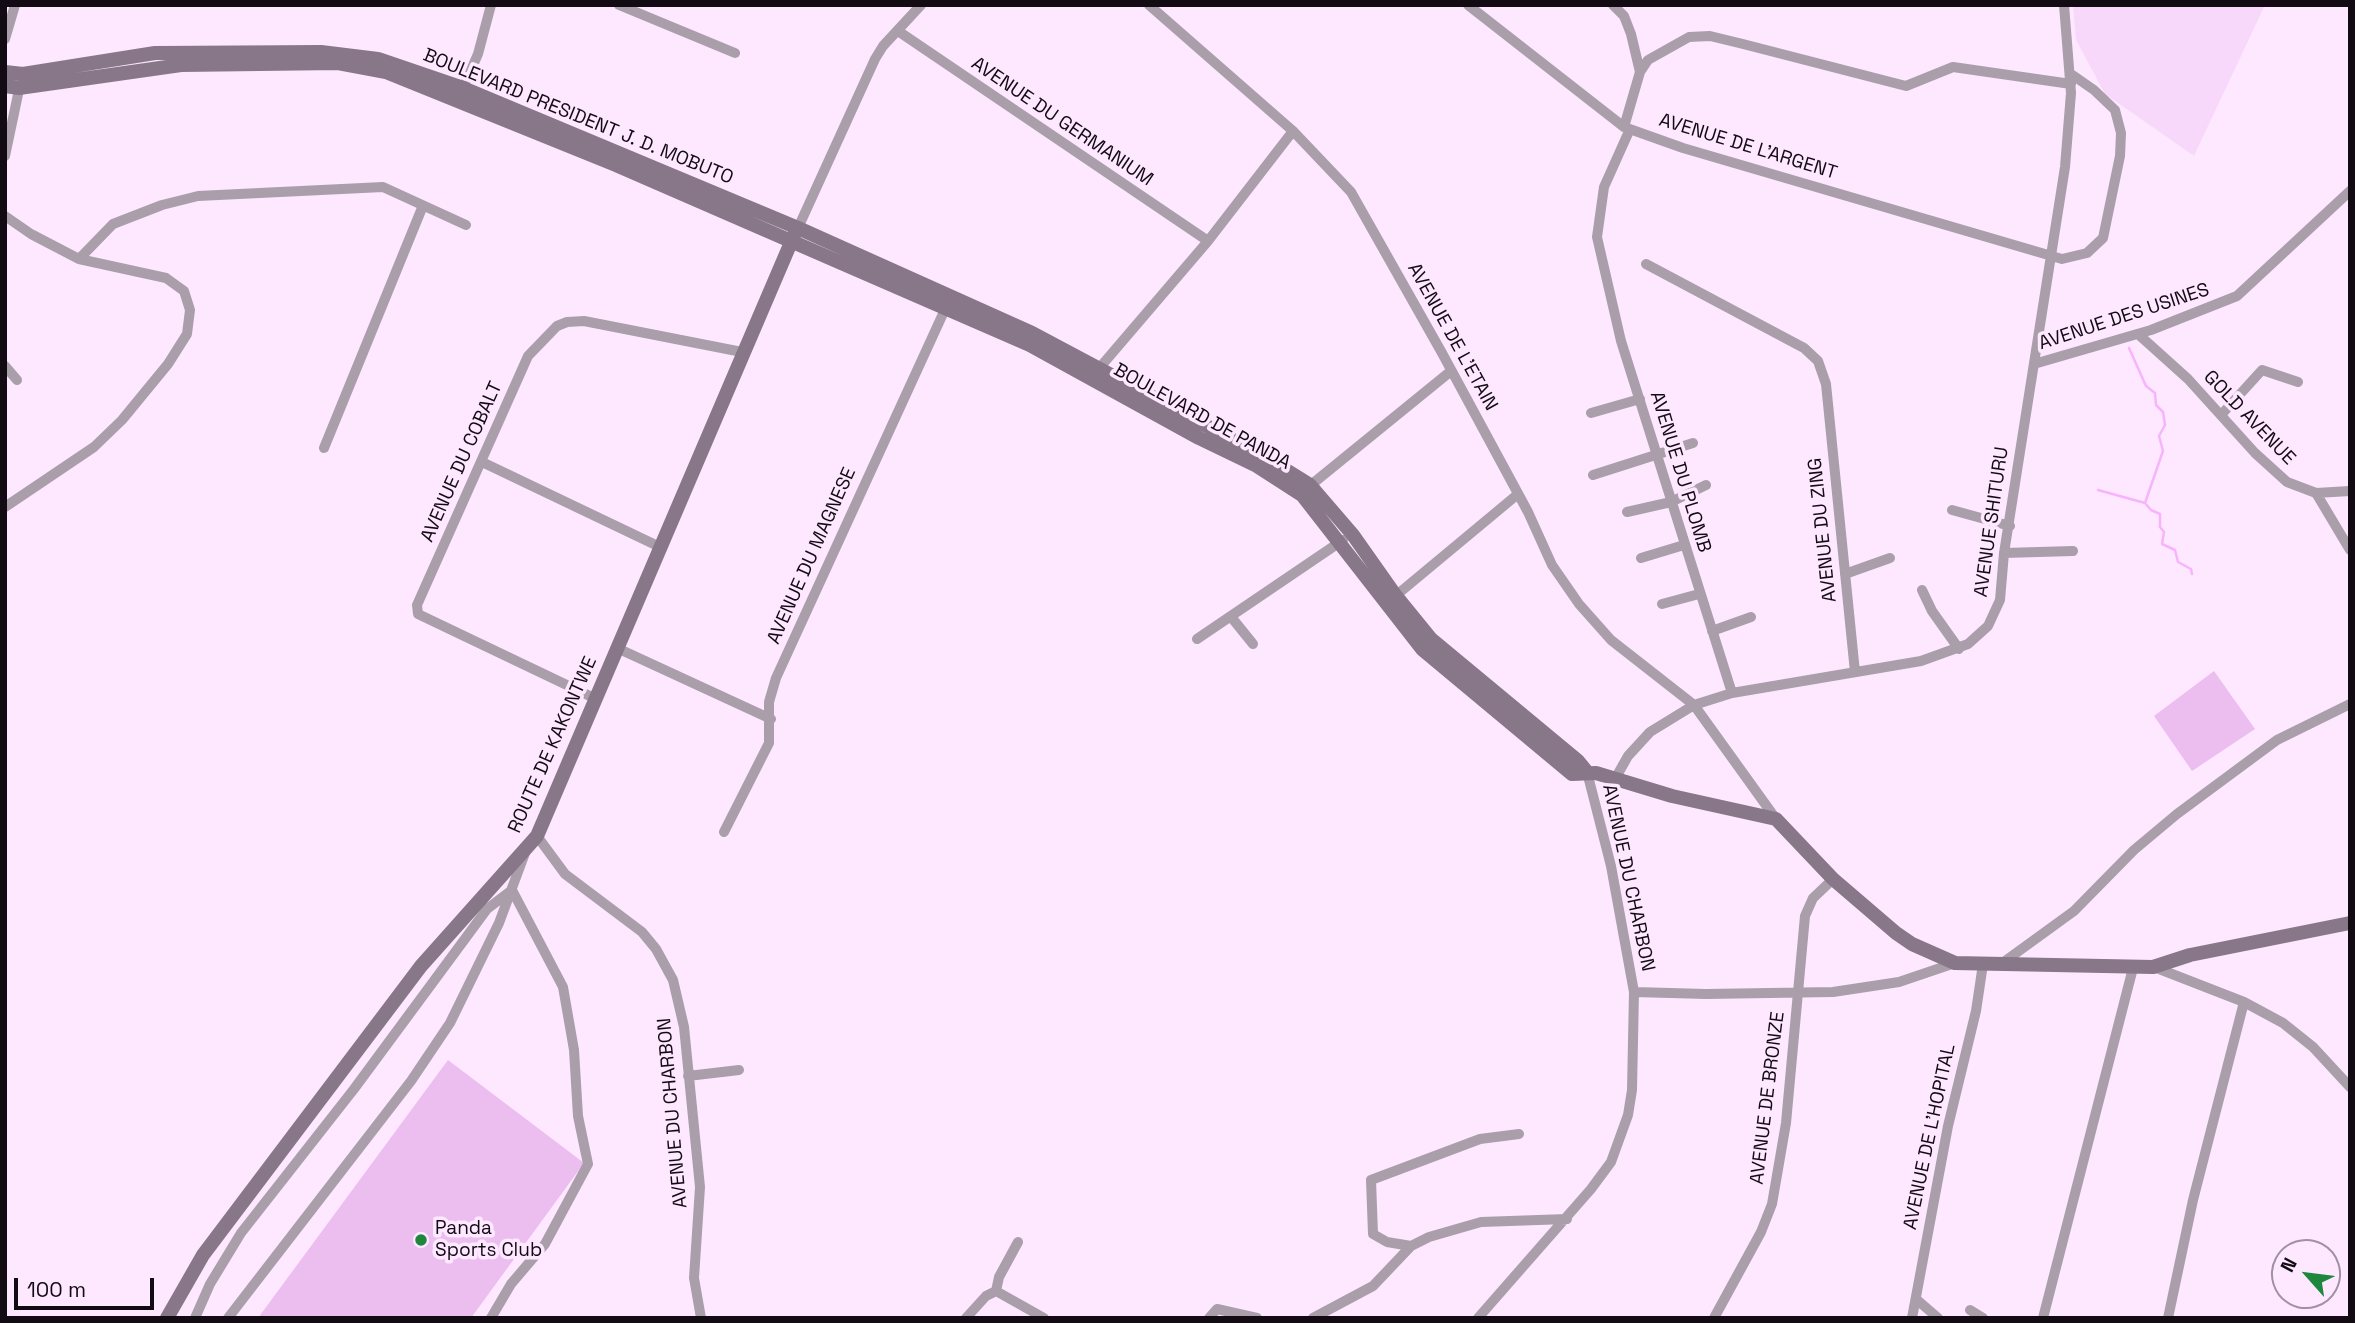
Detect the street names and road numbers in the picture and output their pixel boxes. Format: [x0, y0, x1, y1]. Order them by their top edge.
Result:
street label: BOULEVARD PRESIDENT J. D. MOBUTO [420, 44, 736, 190]
street label: AVENUE DU GERMANIUM [967, 53, 1157, 191]
street label: AVENUE DE L'ARGENT [1656, 109, 1840, 185]
street label: AVENUE DE L'ETAIN [1402, 259, 1502, 415]
street label: AVENUE DES USINES [2036, 279, 2212, 355]
street label: BOULEVARD DE PANDA [1110, 359, 1294, 475]
street label: GOLD AVENUE [2198, 366, 2300, 470]
street label: AVENUE DU COBALT [416, 378, 508, 546]
street label: AVENUE DU PLOMB [1645, 389, 1715, 555]
street label: AVENUE SHITURU [1970, 445, 2014, 599]
street label: AVENUE DU ZING [1804, 457, 1842, 603]
street label: AVENUE DU MAGNESE [763, 464, 861, 648]
street label: ROUTE DE KAKONTWE [504, 653, 602, 837]
street label: AVENUE DU CHARBON [1597, 782, 1659, 974]
street label: AVENUE DE BRONZE [1746, 1010, 1790, 1186]
street label: AVENUE DU CHARBON [653, 1017, 693, 1209]
street label: AVENUE DE L'HOPITAL [1899, 1042, 1961, 1232]

